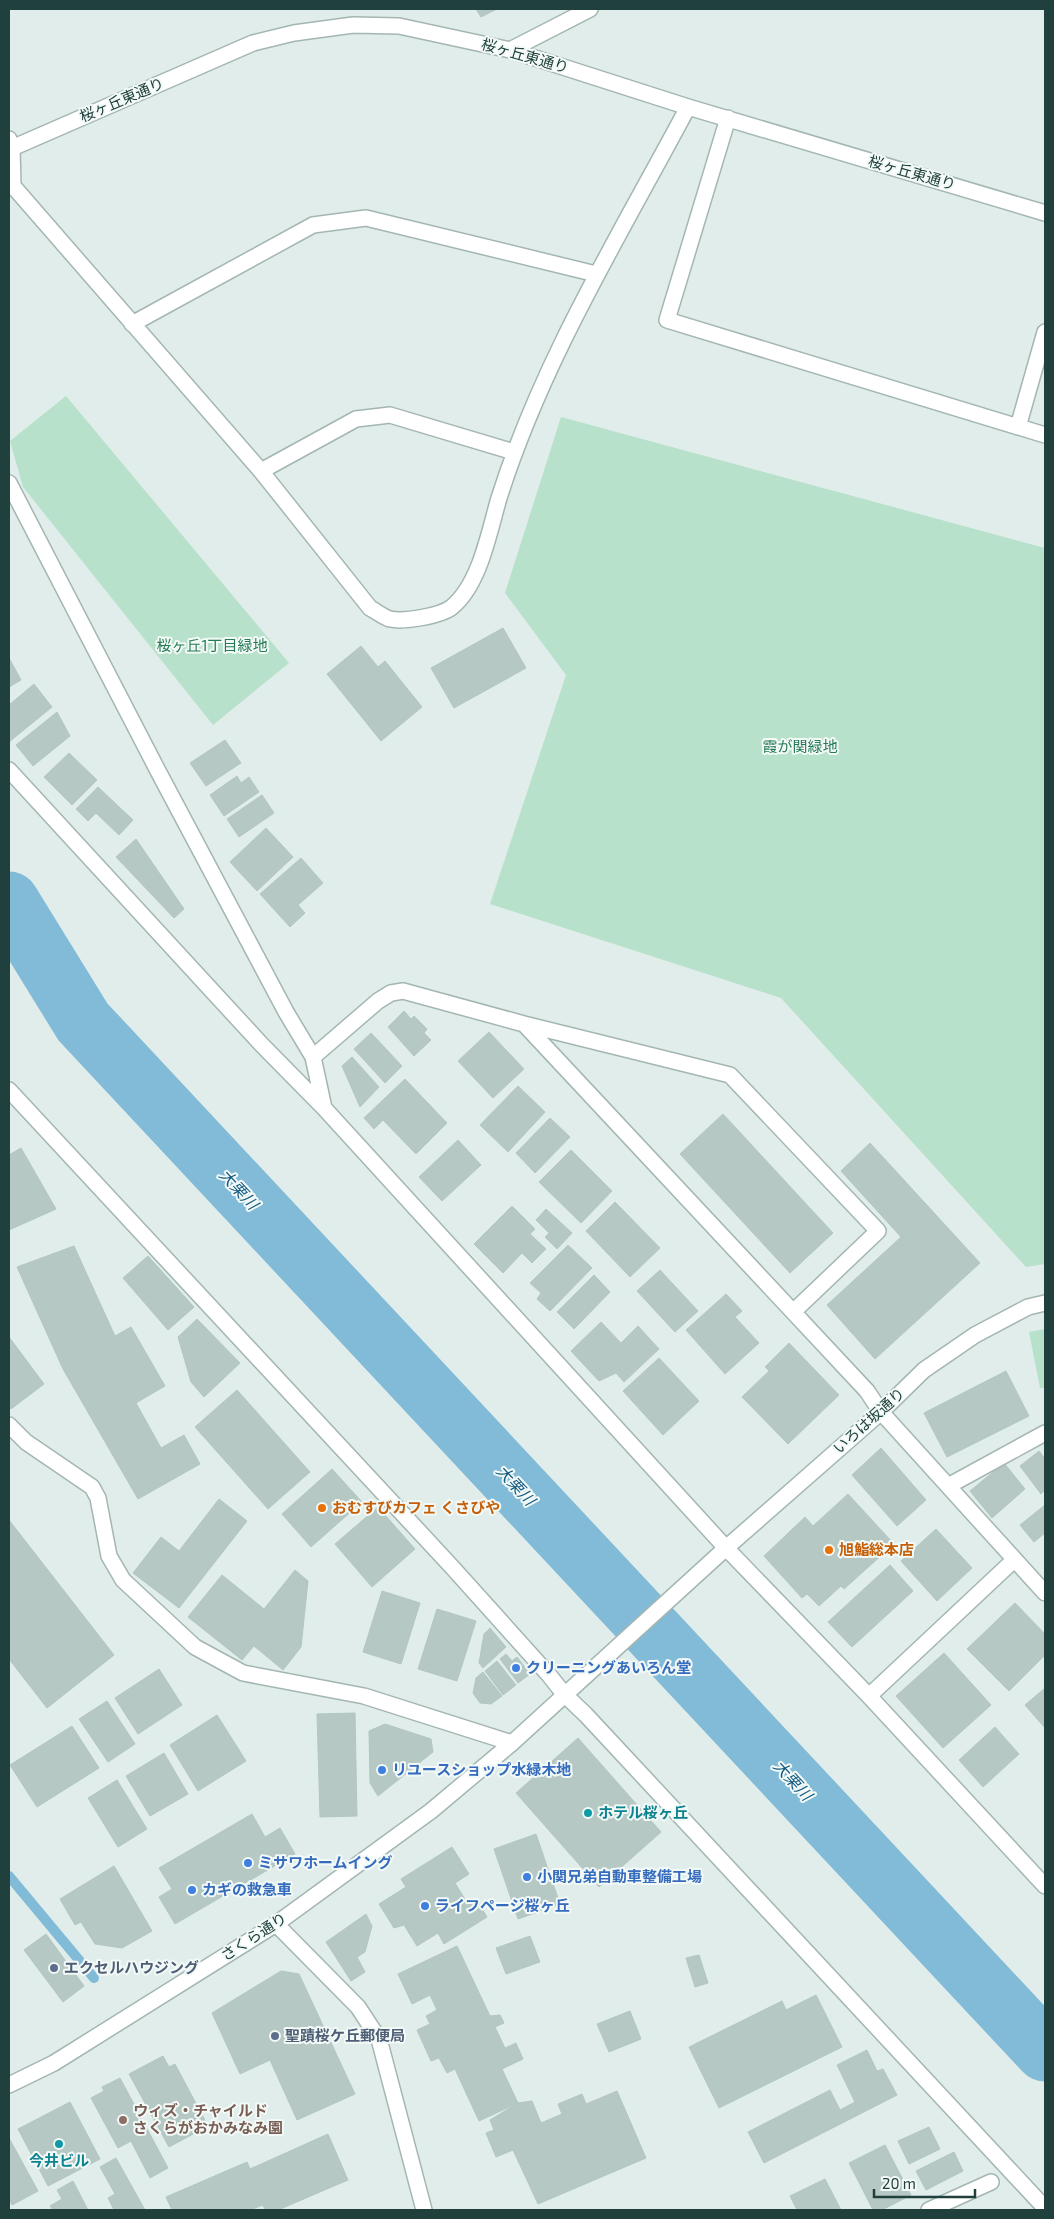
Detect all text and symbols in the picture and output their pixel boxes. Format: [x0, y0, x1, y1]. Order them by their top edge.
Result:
street label: 桜ヶ丘東通り [480, 34, 571, 76]
street label: 桜ヶ丘東通り [77, 73, 167, 125]
street label: 桜ヶ丘東通り [867, 151, 958, 193]
park label: 桜ヶ丘1丁目緑地 [157, 636, 267, 654]
park label: 霞が関緑地 [762, 737, 838, 755]
water label: 大栗川 [216, 1165, 264, 1214]
street label: いろは坂通り [829, 1383, 908, 1457]
water label: 大栗川 [493, 1461, 541, 1510]
place label: おむすびカフェ くさびや [332, 1498, 500, 1516]
marker: おむすびカフェ くさびや [316, 1502, 328, 1514]
place label: 旭鮨総本店 [839, 1540, 914, 1558]
marker: 旭鮨総本店 [823, 1544, 835, 1556]
place label: クリーニングあいろん堂 [526, 1658, 691, 1676]
marker: クリーニングあいろん堂 [510, 1662, 522, 1674]
water label: 大栗川 [770, 1756, 818, 1805]
place label: リユースショップ水緑木地 [392, 1760, 571, 1778]
marker: リユースショップ水緑木地 [376, 1764, 388, 1776]
place label: ホテル桜ヶ丘 [598, 1803, 688, 1821]
marker: ホテル桜ヶ丘 [582, 1807, 594, 1819]
place label: ミサワホームイング [258, 1853, 393, 1871]
marker: ミサワホームイング [242, 1857, 254, 1869]
place label: 小関兄弟自動車整備工場 [537, 1867, 702, 1885]
marker: 小関兄弟自動車整備工場 [521, 1871, 533, 1883]
place label: カギの救急車 [202, 1880, 292, 1898]
marker: カギの救急車 [186, 1884, 198, 1896]
place label: ライフページ桜ヶ丘 [435, 1896, 570, 1914]
marker: ライフページ桜ヶ丘 [419, 1900, 431, 1912]
street label: さくら通り [217, 1908, 290, 1964]
place label: エクセルハウジング [64, 1958, 199, 1976]
marker: エクセルハウジング [48, 1962, 60, 1974]
place label: 聖蹟桜ケ丘郵便局 [285, 2026, 405, 2044]
marker: 聖蹟桜ケ丘郵便局 [269, 2030, 281, 2042]
place label: ウィズ・チャイルド さくらがおかみなみ園 [133, 2101, 283, 2136]
marker: ウィズ・チャイルド さくらがおかみなみ園 [117, 2114, 129, 2126]
marker: 今井ビル [53, 2138, 65, 2150]
place label: 今井ビル [29, 2151, 89, 2169]
scale bar [874, 2166, 975, 2198]
text: 20 m [882, 2174, 916, 2192]

